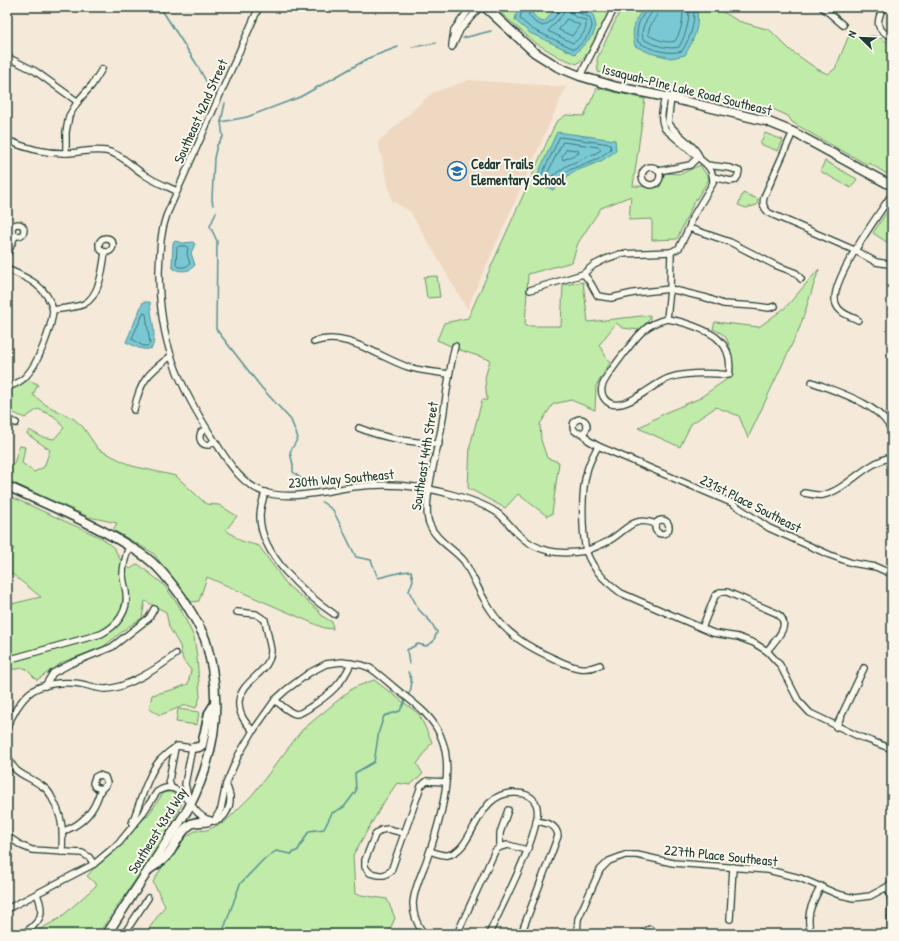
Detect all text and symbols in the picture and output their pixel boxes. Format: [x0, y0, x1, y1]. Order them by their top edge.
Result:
north arrow [841, 18, 881, 58]
text: N [844, 29, 859, 40]
street label: Southeast 42nd Street [168, 56, 232, 166]
street label: Issaquah-Pine Lake Road Southeast [600, 59, 774, 120]
place label: Cedar Trails Elementary School [471, 154, 566, 191]
school or university icon: Cedar Trails Elementary School [446, 160, 468, 182]
street label: Southeast 44th Street [406, 400, 442, 512]
street label: 230th Way Southeast [287, 464, 395, 493]
street label: 231st Place Southeast [697, 469, 805, 537]
street label: Southeast 43rd Way [123, 783, 192, 877]
street label: 227th Place Southeast [663, 840, 779, 870]

